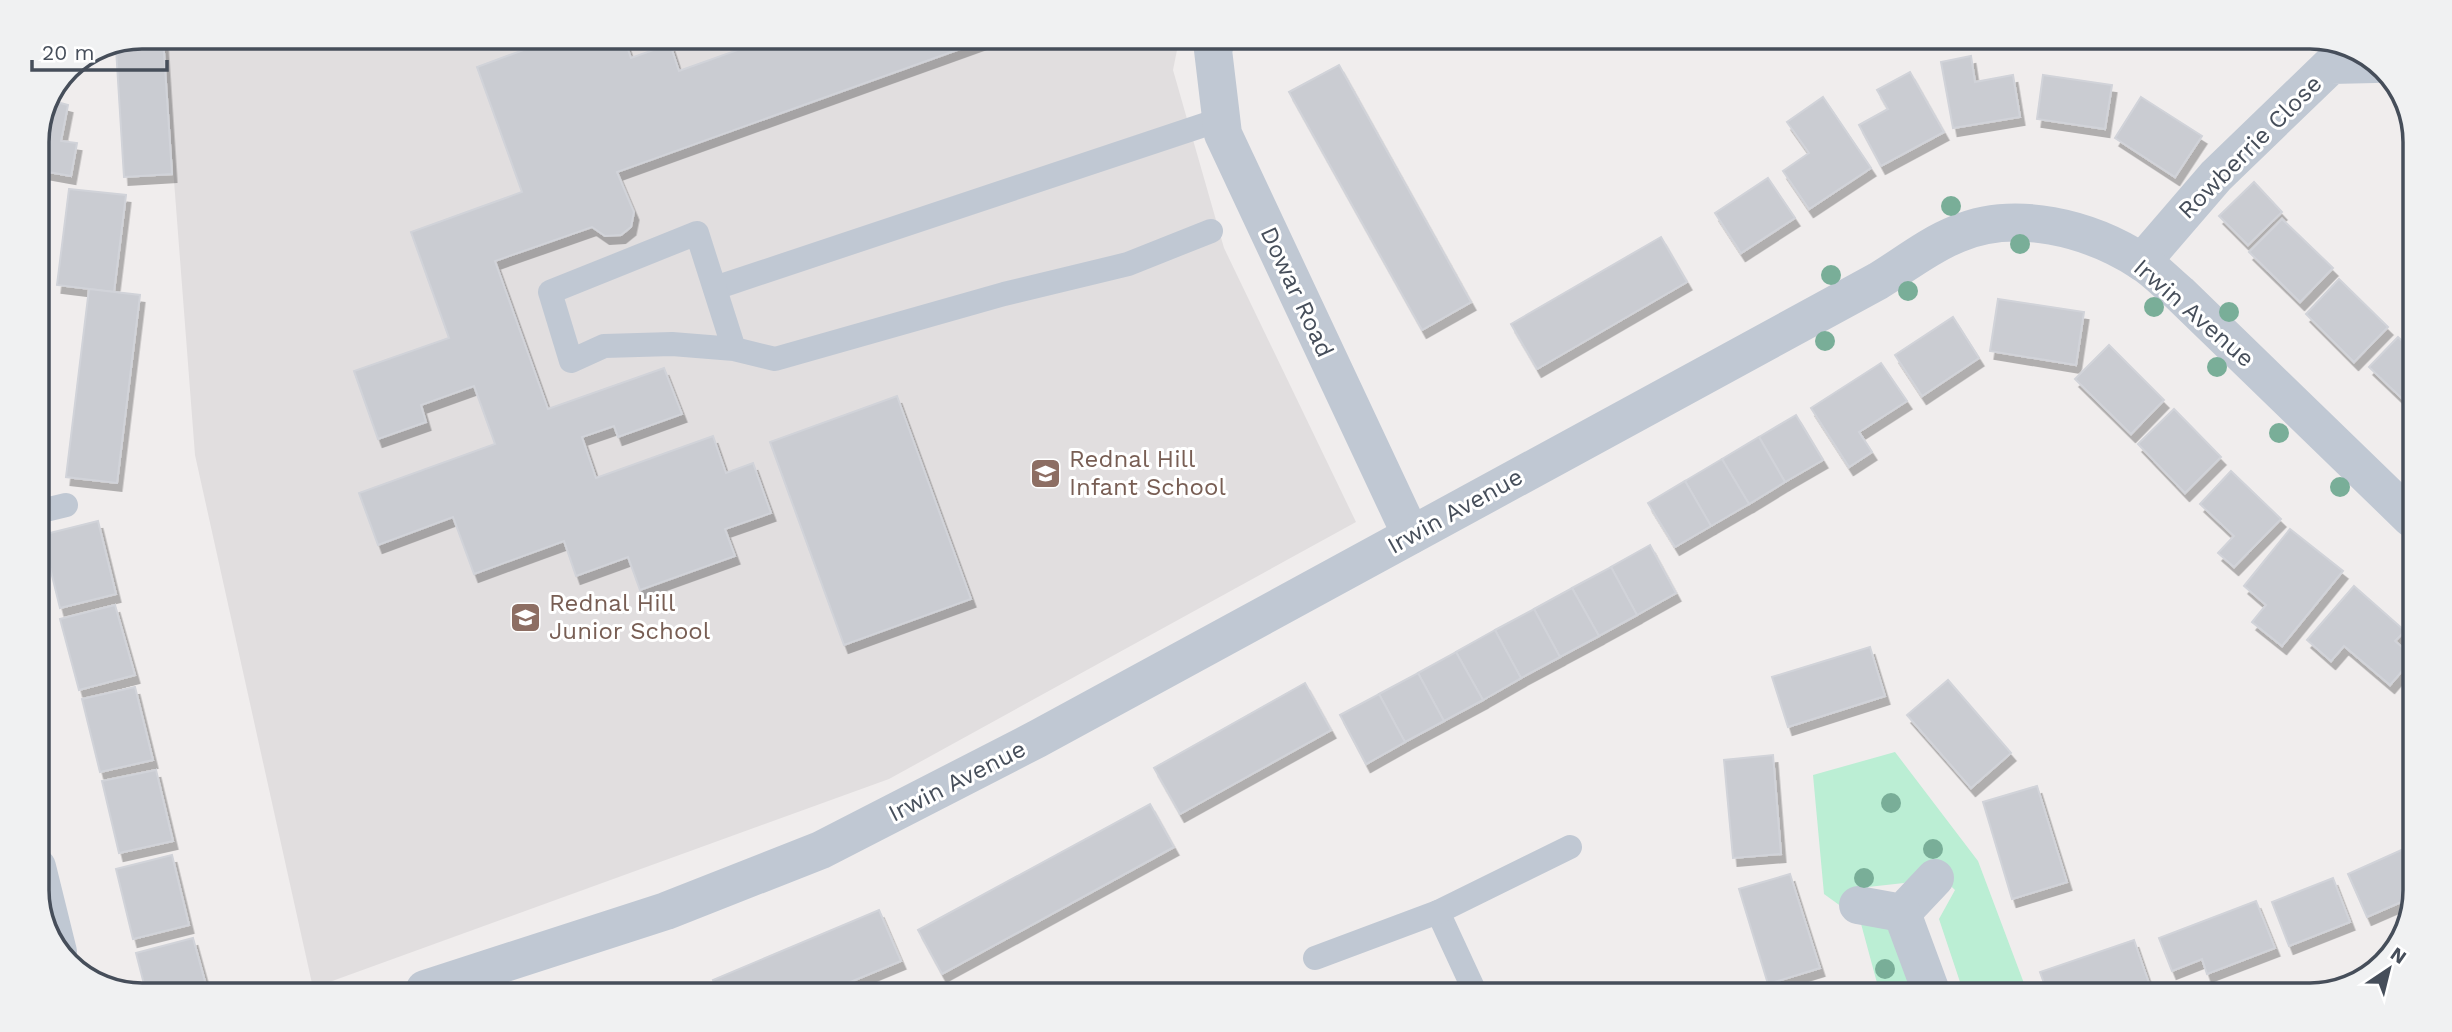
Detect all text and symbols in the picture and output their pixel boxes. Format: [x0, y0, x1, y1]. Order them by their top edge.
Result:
scale bar [32, 28, 166, 72]
text: 20 m [42, 40, 94, 65]
street label: Rowberrie Close [2172, 69, 2328, 225]
street label: Dowar Road [1255, 222, 1339, 362]
street label: Irwin Avenue [2128, 253, 2260, 373]
place label: Rednal Hill Infant School [1069, 445, 1226, 501]
school or university icon: Rednal Hill Infant School [1029, 456, 1063, 490]
street label: Irwin Avenue [1383, 462, 1527, 560]
place label: Rednal Hill Junior School [549, 589, 711, 645]
school or university icon: Rednal Hill Junior School [509, 600, 543, 634]
street label: Irwin Avenue [884, 734, 1030, 828]
north arrow [2354, 934, 2424, 1004]
text: N [2386, 942, 2411, 969]

